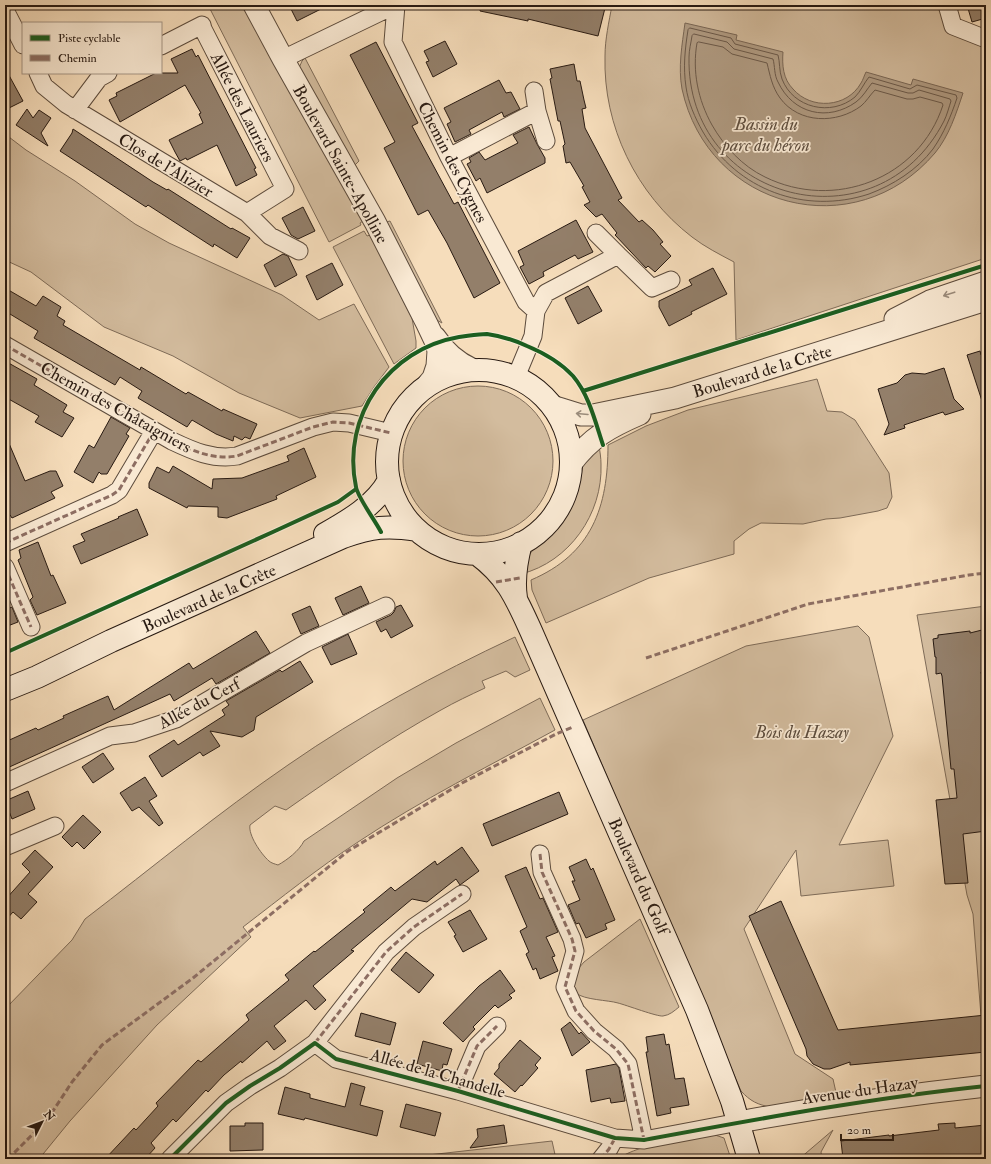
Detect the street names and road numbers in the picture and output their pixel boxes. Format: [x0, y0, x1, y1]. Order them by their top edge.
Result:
street label: Allée des Lauriers [205, 48, 279, 166]
street label: Boulevard Sainte-Apolline [287, 81, 393, 248]
street label: Chemin des Cygnes [412, 98, 492, 227]
street label: Clos de l'Alizier [114, 129, 218, 202]
street label: Boulevard de la Crête [690, 340, 834, 403]
street label: Chemin des Châtaigniers [36, 357, 195, 458]
street label: Boulevard de la Crête [139, 560, 279, 637]
street label: Allée du Cerf [154, 672, 246, 734]
street label: Boulevard du Golf [604, 815, 675, 940]
street label: Allée de la Chandelle [367, 1044, 508, 1103]
street label: Avenue du Hazay [800, 1072, 920, 1110]

